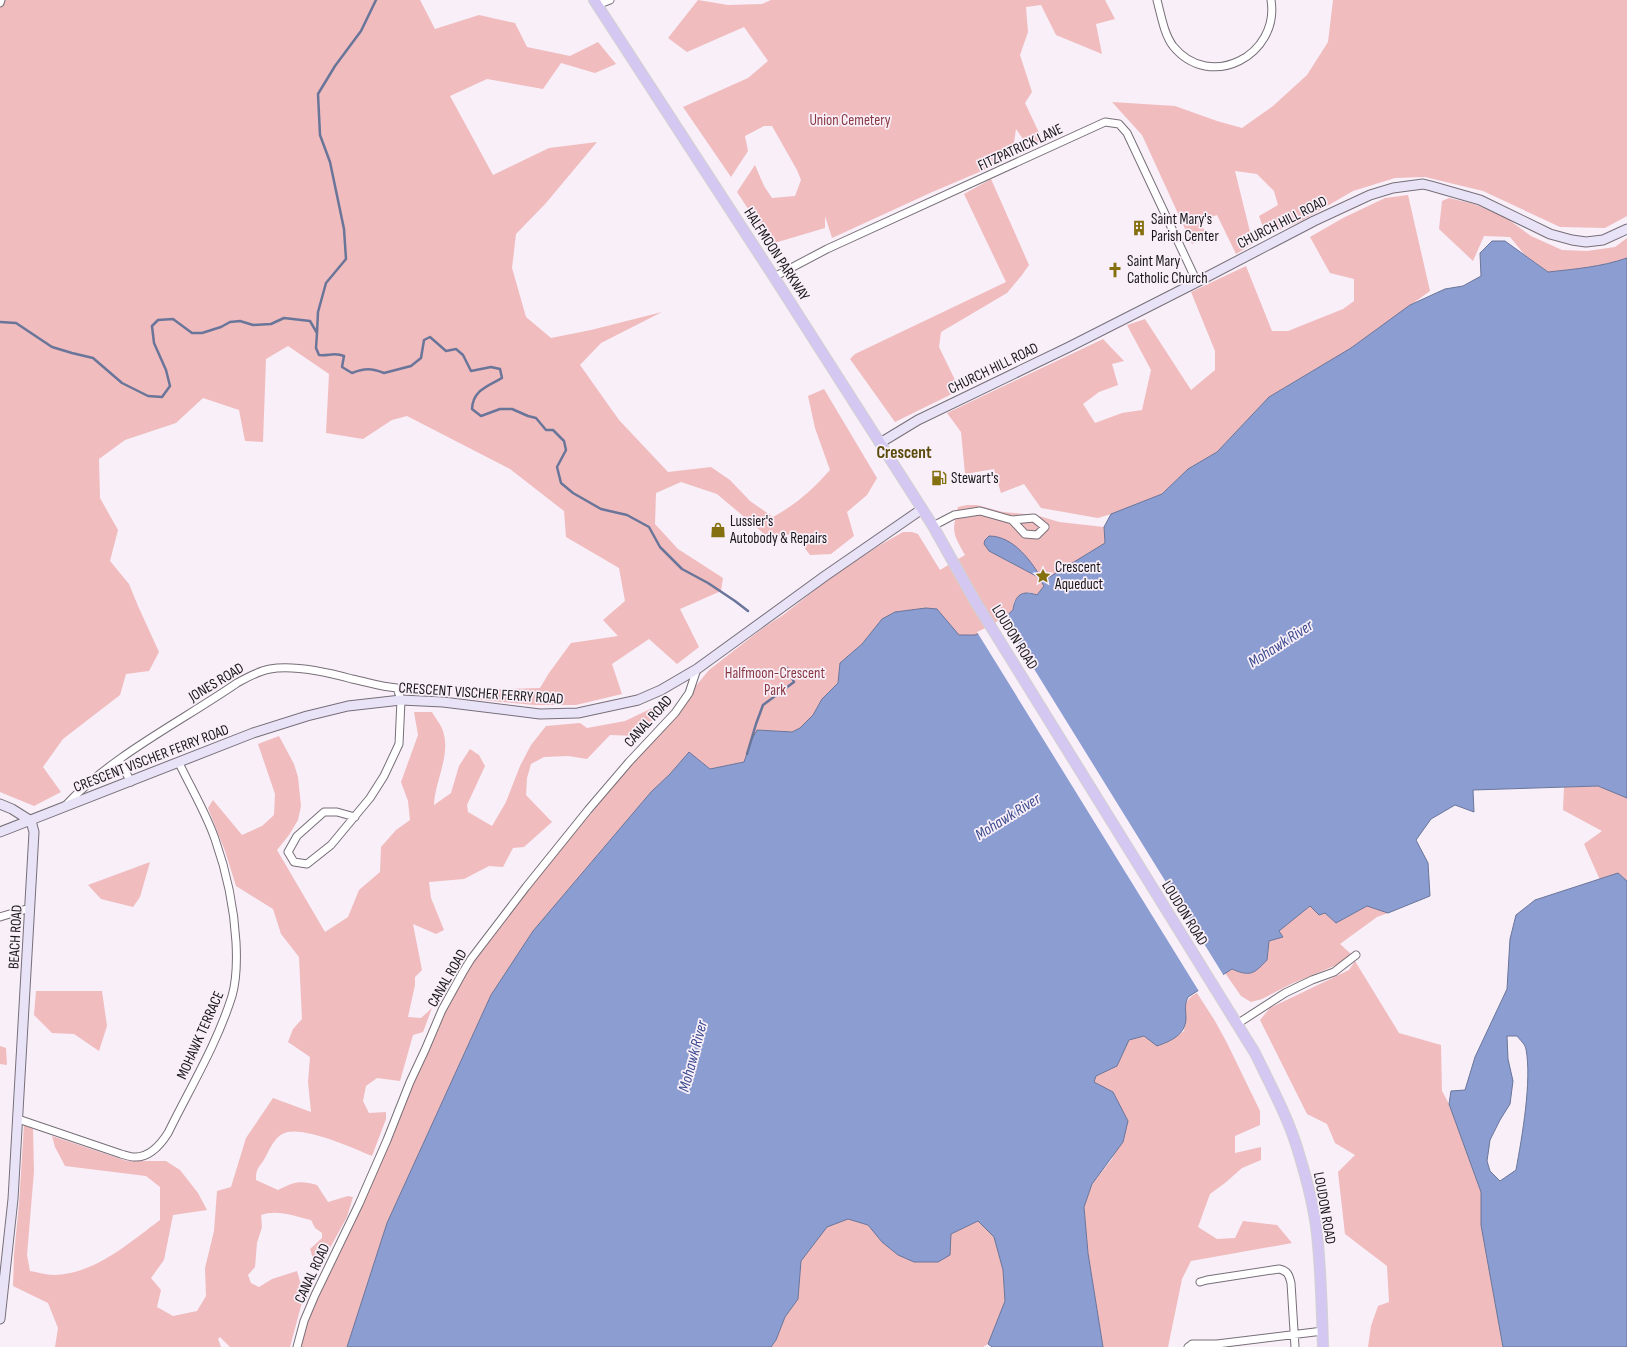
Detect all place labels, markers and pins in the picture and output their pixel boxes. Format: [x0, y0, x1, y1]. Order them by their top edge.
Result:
place label: Saint Mary's Parish Center [1151, 210, 1219, 246]
building icon: Saint Mary's Parish Center [1130, 219, 1148, 237]
place label: Saint Mary Catholic Church [1127, 252, 1208, 288]
church icon: Saint Mary Catholic Church [1106, 261, 1124, 279]
fuel station icon: Stewart's [930, 469, 948, 487]
place label: Stewart's [951, 469, 999, 488]
place label: Lussier's Autobody & Repairs [729, 512, 827, 548]
shop icon: Lussier's Autobody & Repairs [709, 521, 727, 539]
place label: Crescent Aqueduct [1054, 558, 1104, 594]
place icon: Crescent Aqueduct [1034, 567, 1052, 585]

